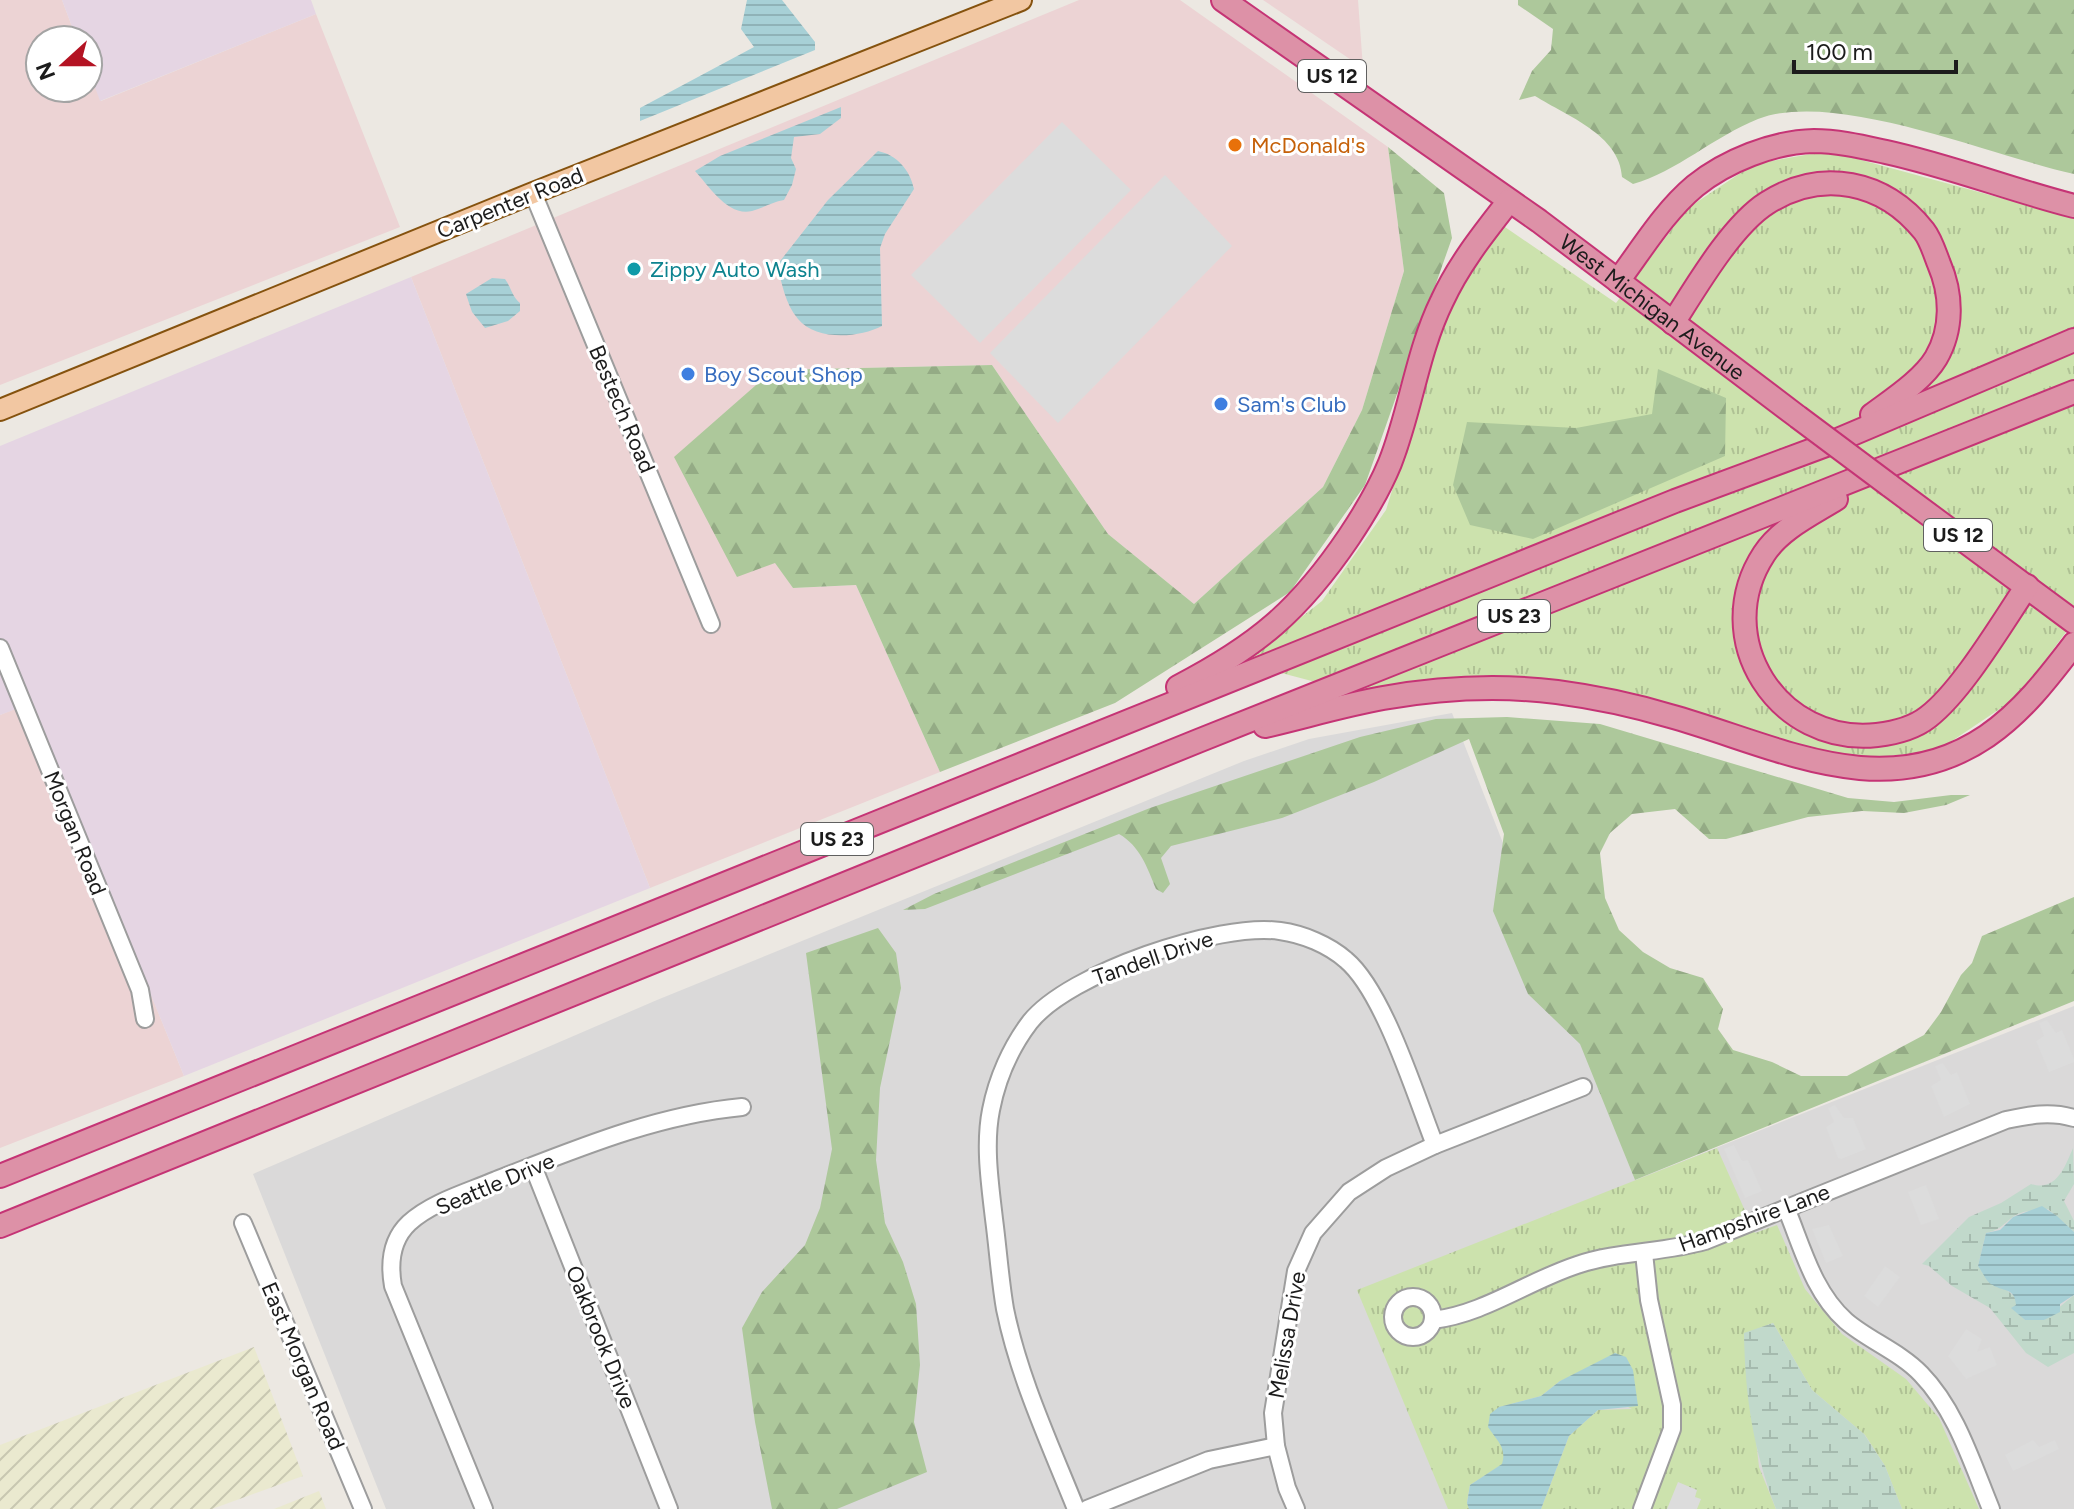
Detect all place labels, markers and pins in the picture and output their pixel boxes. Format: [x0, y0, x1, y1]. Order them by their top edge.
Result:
place label: McDonald's [1251, 132, 1365, 159]
marker: McDonald's [1226, 136, 1244, 154]
place label: Zippy Auto Wash [650, 256, 820, 283]
marker: Zippy Auto Wash [625, 260, 643, 278]
place label: Boy Scout Shop [704, 361, 863, 388]
marker: Boy Scout Shop [679, 365, 697, 383]
place label: Sam's Club [1237, 391, 1346, 418]
marker: Sam's Club [1212, 395, 1230, 413]

